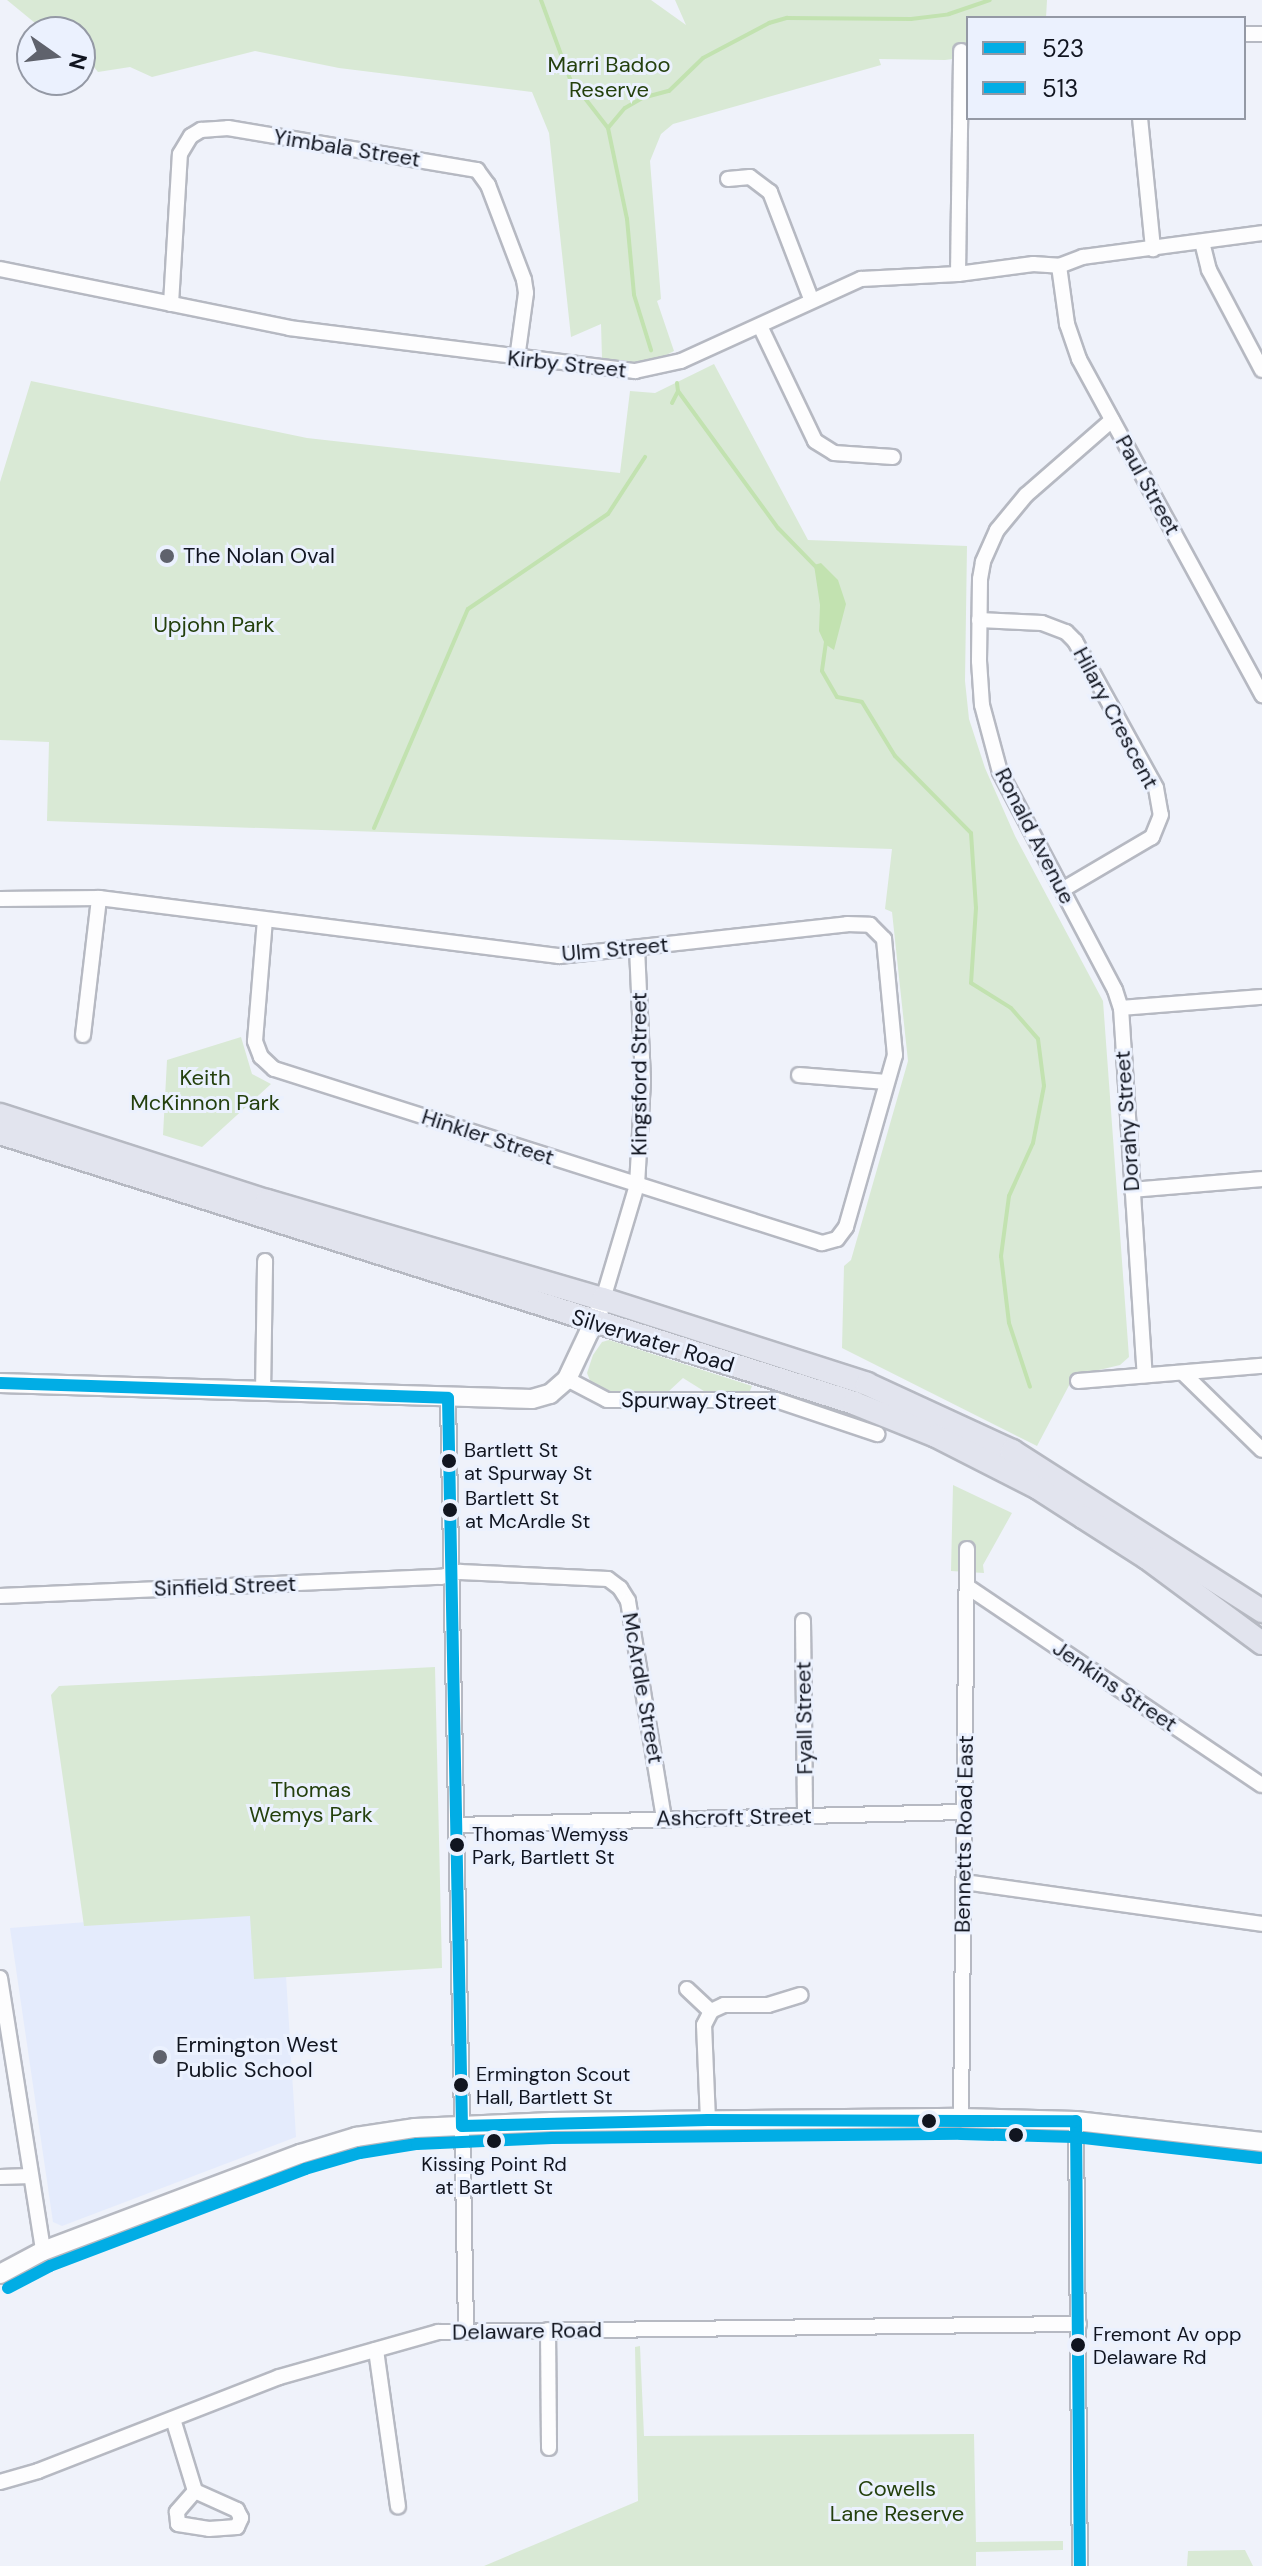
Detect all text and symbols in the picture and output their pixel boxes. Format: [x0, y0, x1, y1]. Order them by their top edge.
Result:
north arrow [16, 16, 96, 96]
legend [966, 16, 1246, 120]
text: 523 [1042, 33, 1084, 64]
text: N [62, 50, 94, 73]
park label: Marri Badoo Reserve [547, 51, 671, 102]
text: 513 [1042, 73, 1078, 104]
street label: Yimbala Street [272, 123, 422, 173]
street label: Kirby Street [506, 345, 628, 383]
street label: Paul Street [1110, 431, 1186, 539]
place label: The Nolan Oval [183, 543, 335, 569]
marker: The Nolan Oval [158, 547, 176, 565]
park label: Upjohn Park [153, 612, 275, 638]
street label: Hilary Crescent [1068, 643, 1164, 793]
street label: Ronald Avenue [989, 763, 1081, 909]
street label: Ulm Street [560, 931, 670, 967]
street label: Kingsford Street [626, 992, 652, 1156]
street label: Dorahy Street [1109, 1050, 1145, 1192]
park label: Keith McKinnon Park [130, 1064, 280, 1116]
street label: Hinkler Street [418, 1103, 558, 1171]
street label: Silverwater Road [568, 1304, 738, 1378]
street label: Spurway Street [621, 1386, 777, 1416]
place label: Bartlett St at Spurway St [464, 1438, 592, 1485]
marker: Bartlett St at Spurway St [441, 1453, 457, 1469]
place label: Bartlett St at McArdle St [465, 1486, 590, 1533]
marker: Bartlett St at McArdle St [442, 1502, 458, 1518]
street label: Sinfield Street [153, 1570, 297, 1602]
street label: McArdle Street [617, 1610, 669, 1766]
street label: Jenkins Street [1048, 1635, 1182, 1737]
street label: Fyall Street [790, 1661, 818, 1775]
street label: Bennetts Road East [949, 1735, 979, 1933]
park label: Thomas Wemys Park [249, 1776, 373, 1828]
street label: Ashcroft Street [656, 1802, 812, 1832]
place label: Thomas Wemyss Park, Bartlett St [472, 1822, 628, 1869]
marker: Thomas Wemyss Park, Bartlett St [449, 1837, 465, 1853]
place label: Ermington West Public School [176, 2031, 338, 2082]
marker: Ermington West Public School [151, 2048, 169, 2066]
place label: Ermington Scout Hall, Bartlett St [476, 2062, 630, 2109]
marker: Ermington Scout Hall, Bartlett St [453, 2077, 469, 2093]
unlabelled marker [921, 2113, 937, 2129]
unlabelled marker [1008, 2127, 1024, 2143]
marker: Kissing Point Rd at Bartlett St [486, 2133, 502, 2149]
place label: Kissing Point Rd at Bartlett St [421, 2152, 567, 2199]
street label: Delaware Road [452, 2316, 602, 2346]
place label: Fremont Av opp Delaware Rd [1093, 2322, 1241, 2369]
marker: Fremont Av opp Delaware Rd [1070, 2337, 1086, 2353]
park label: Cowells Lane Reserve [830, 2475, 964, 2526]

